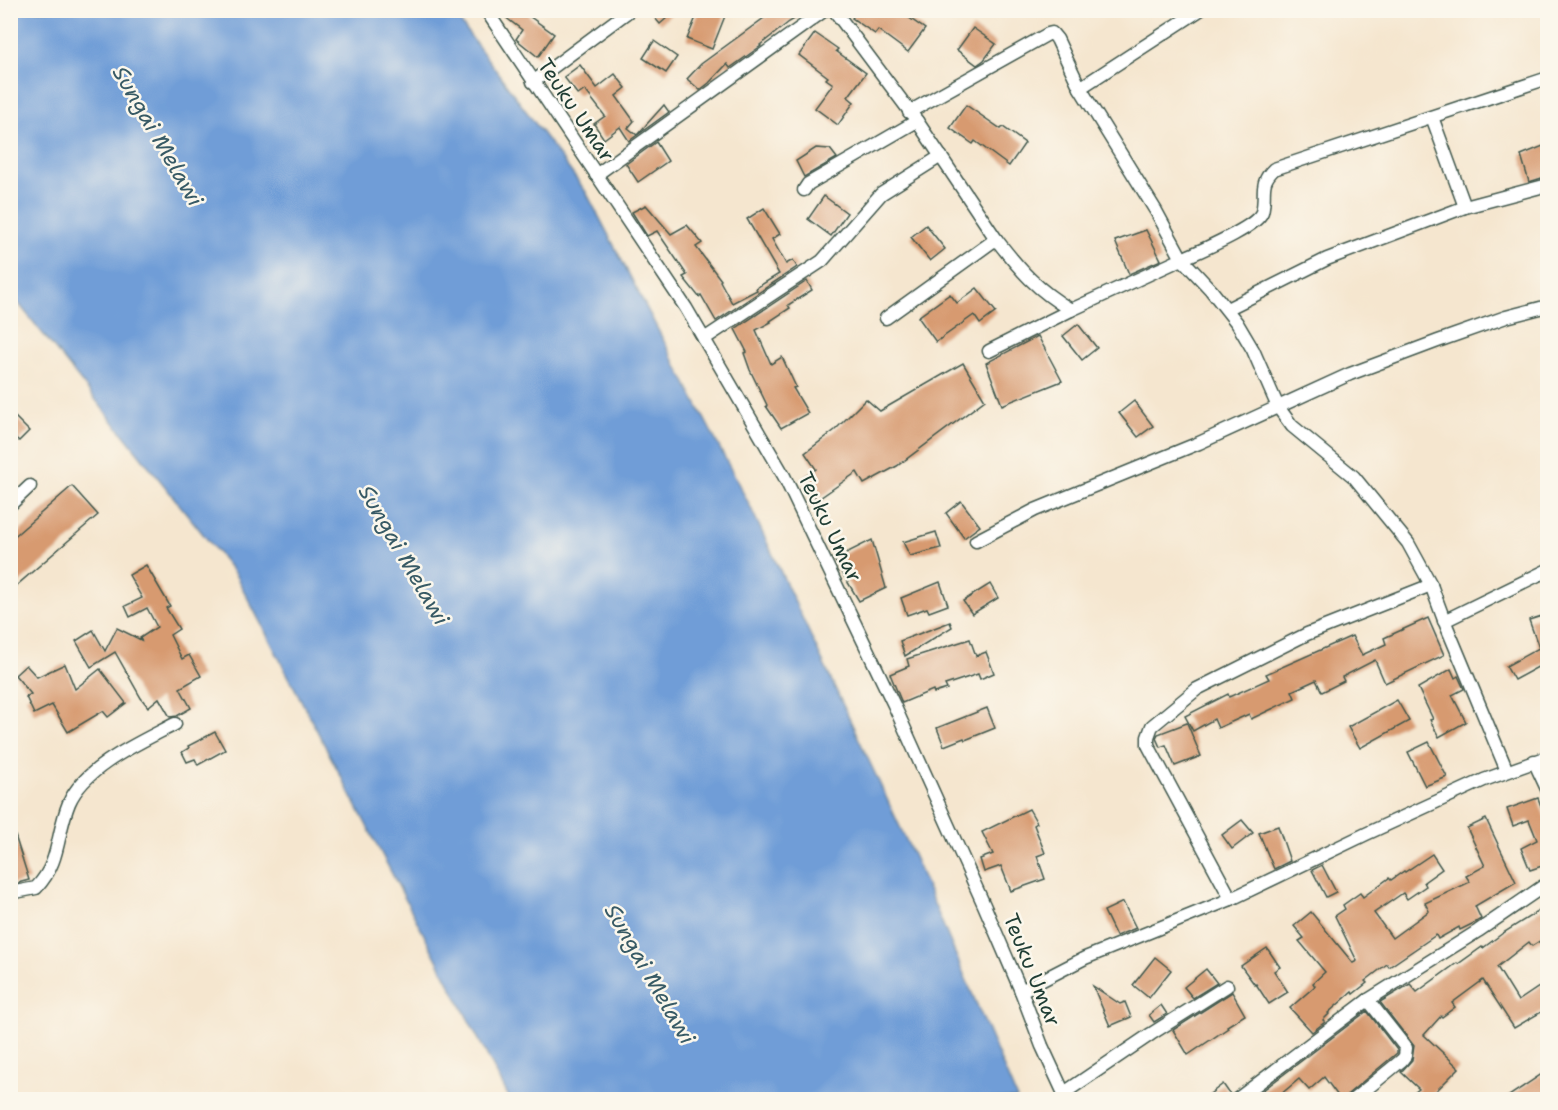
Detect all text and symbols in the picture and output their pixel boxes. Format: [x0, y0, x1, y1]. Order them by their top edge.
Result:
street label: Teuku Umar [531, 53, 621, 167]
water label: Sungai Melawi [106, 61, 210, 212]
street label: Teuku Umar [791, 467, 869, 587]
water label: Sungai Melawi [352, 480, 456, 631]
water label: Sungai Melawi [598, 899, 702, 1050]
street label: Teuku Umar [997, 909, 1067, 1031]

